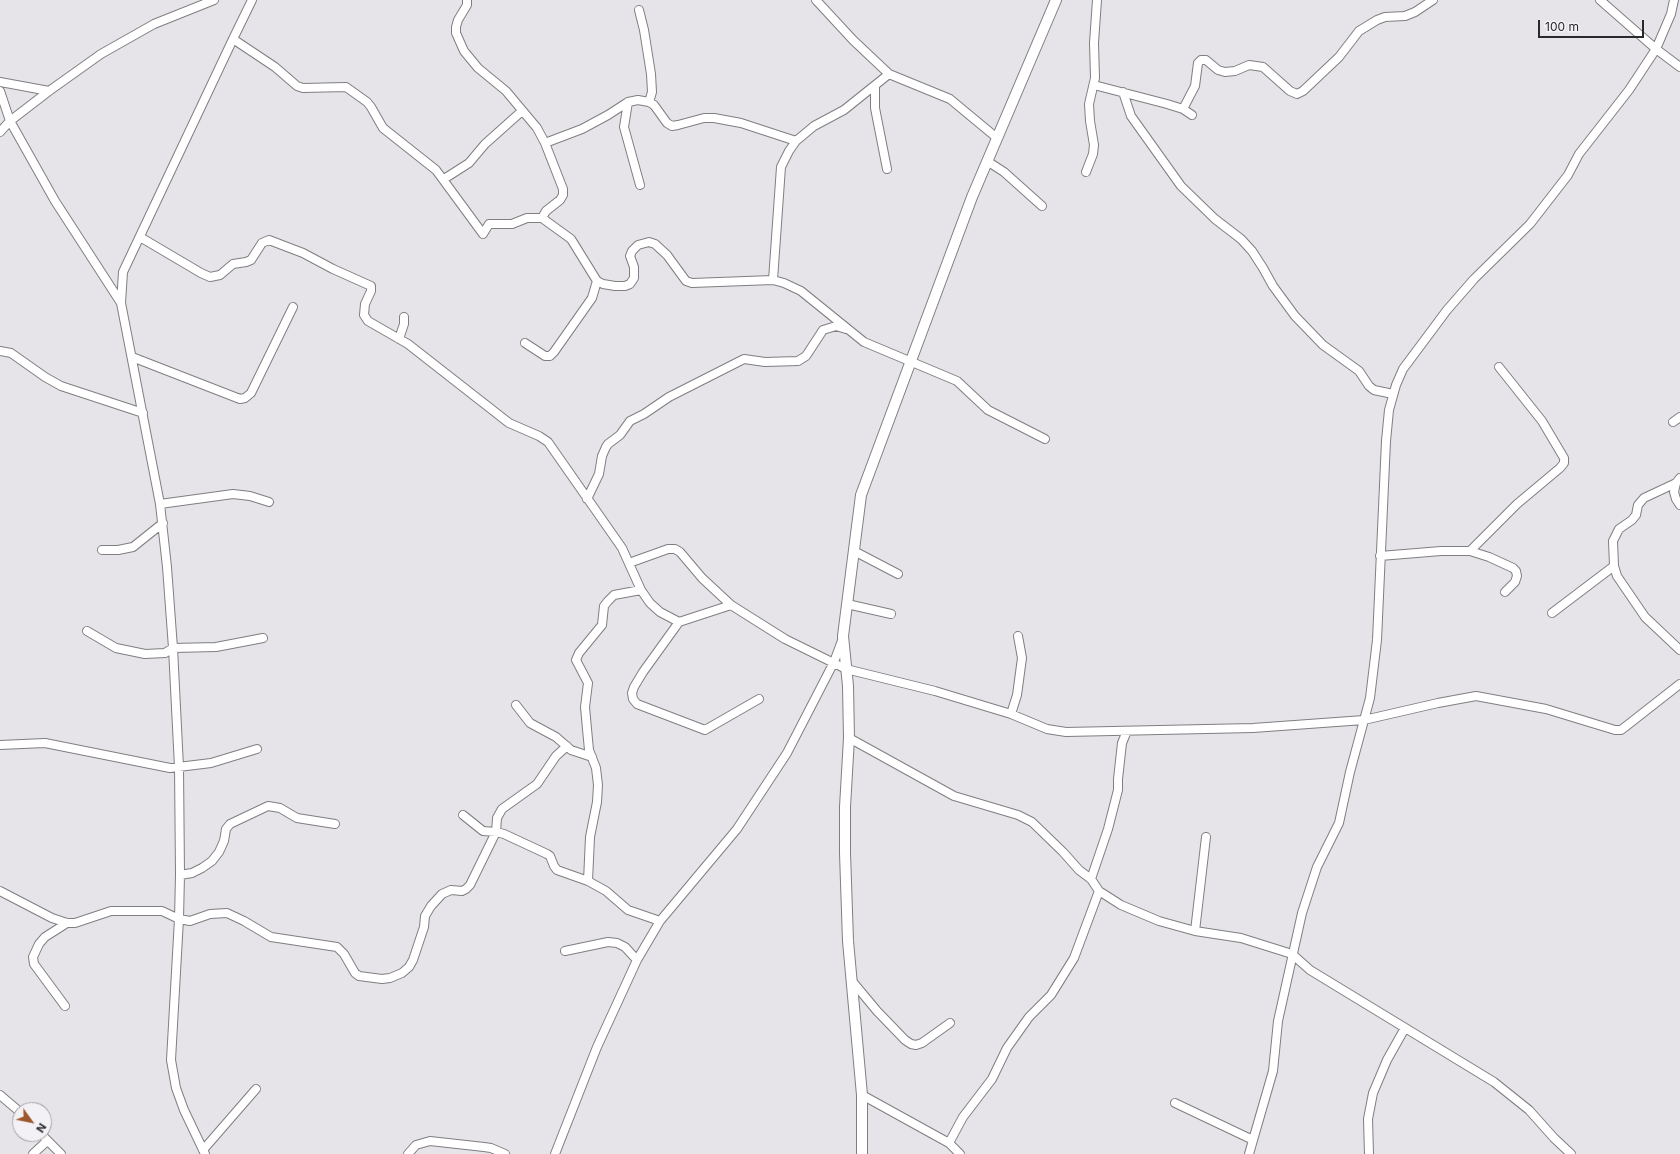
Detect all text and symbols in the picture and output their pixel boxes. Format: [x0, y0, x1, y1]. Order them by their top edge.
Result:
scale bar [1540, 12, 1646, 38]
text: 100 m [1545, 19, 1579, 34]
north arrow [12, 1102, 52, 1142]
text: N [33, 1121, 49, 1135]

